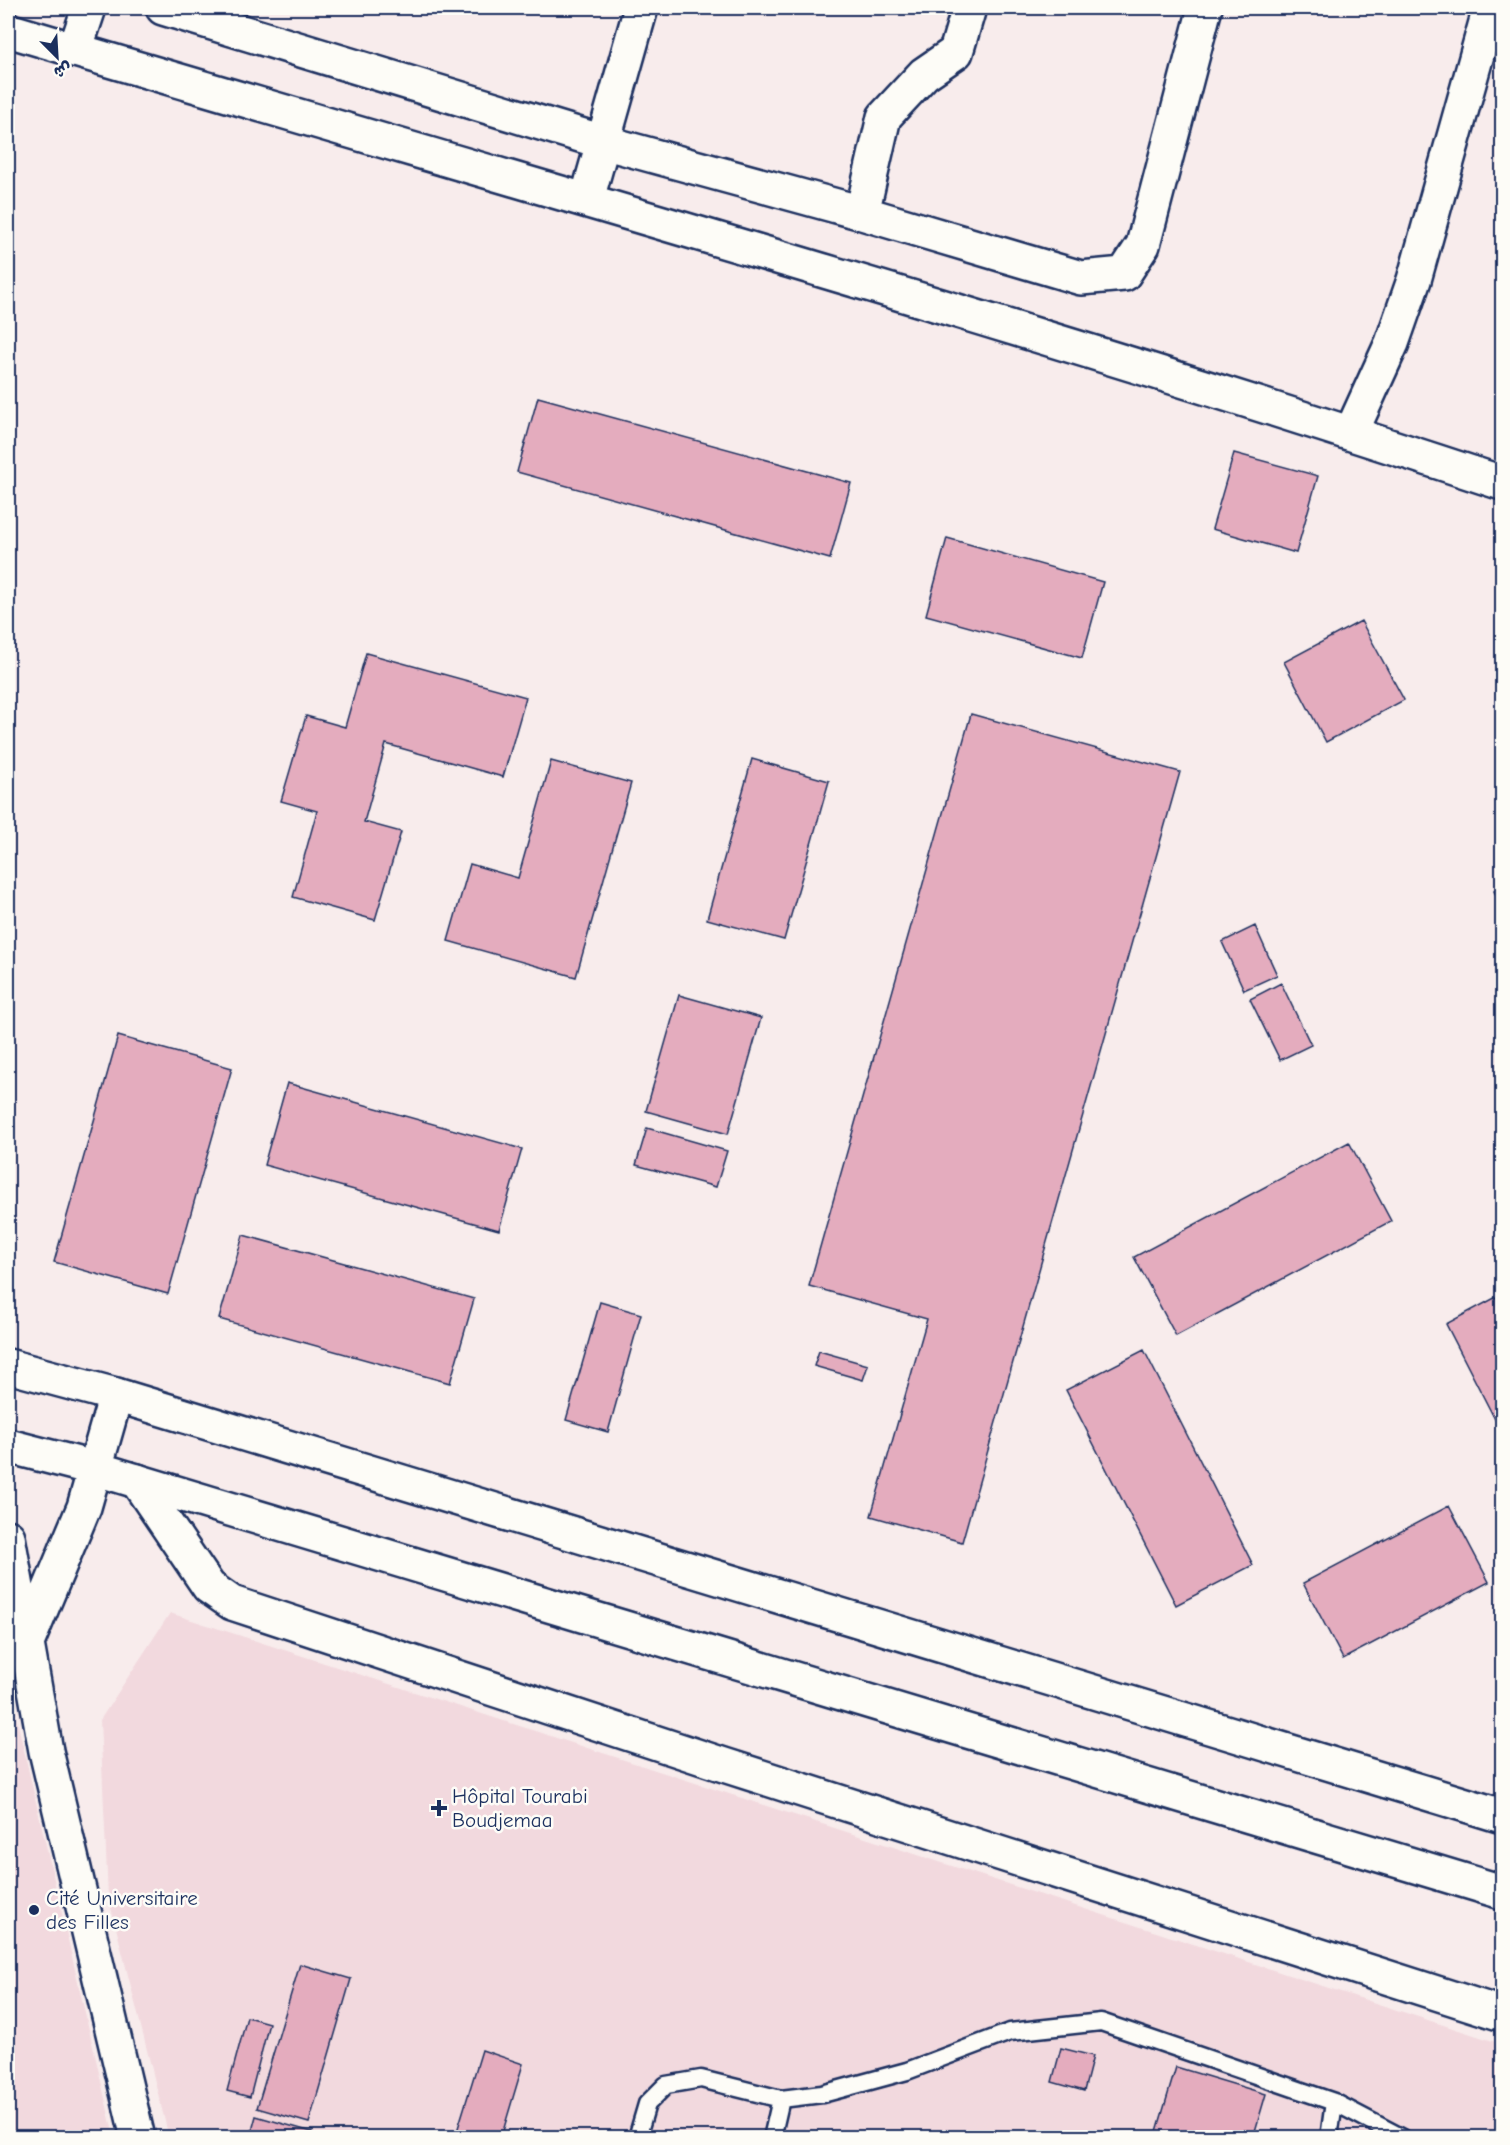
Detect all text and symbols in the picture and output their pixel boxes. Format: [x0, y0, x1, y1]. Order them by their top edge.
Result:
north arrow [27, 27, 87, 87]
text: ش [51, 58, 74, 82]
place label: Hôpital Tourabi Boudjemaa [452, 1784, 588, 1832]
marker: Hôpital Tourabi Boudjemaa [430, 1799, 448, 1817]
place label: Cité Universitaire des Filles [46, 1886, 198, 1934]
marker: Cité Universitaire des Filles [27, 1903, 41, 1917]

